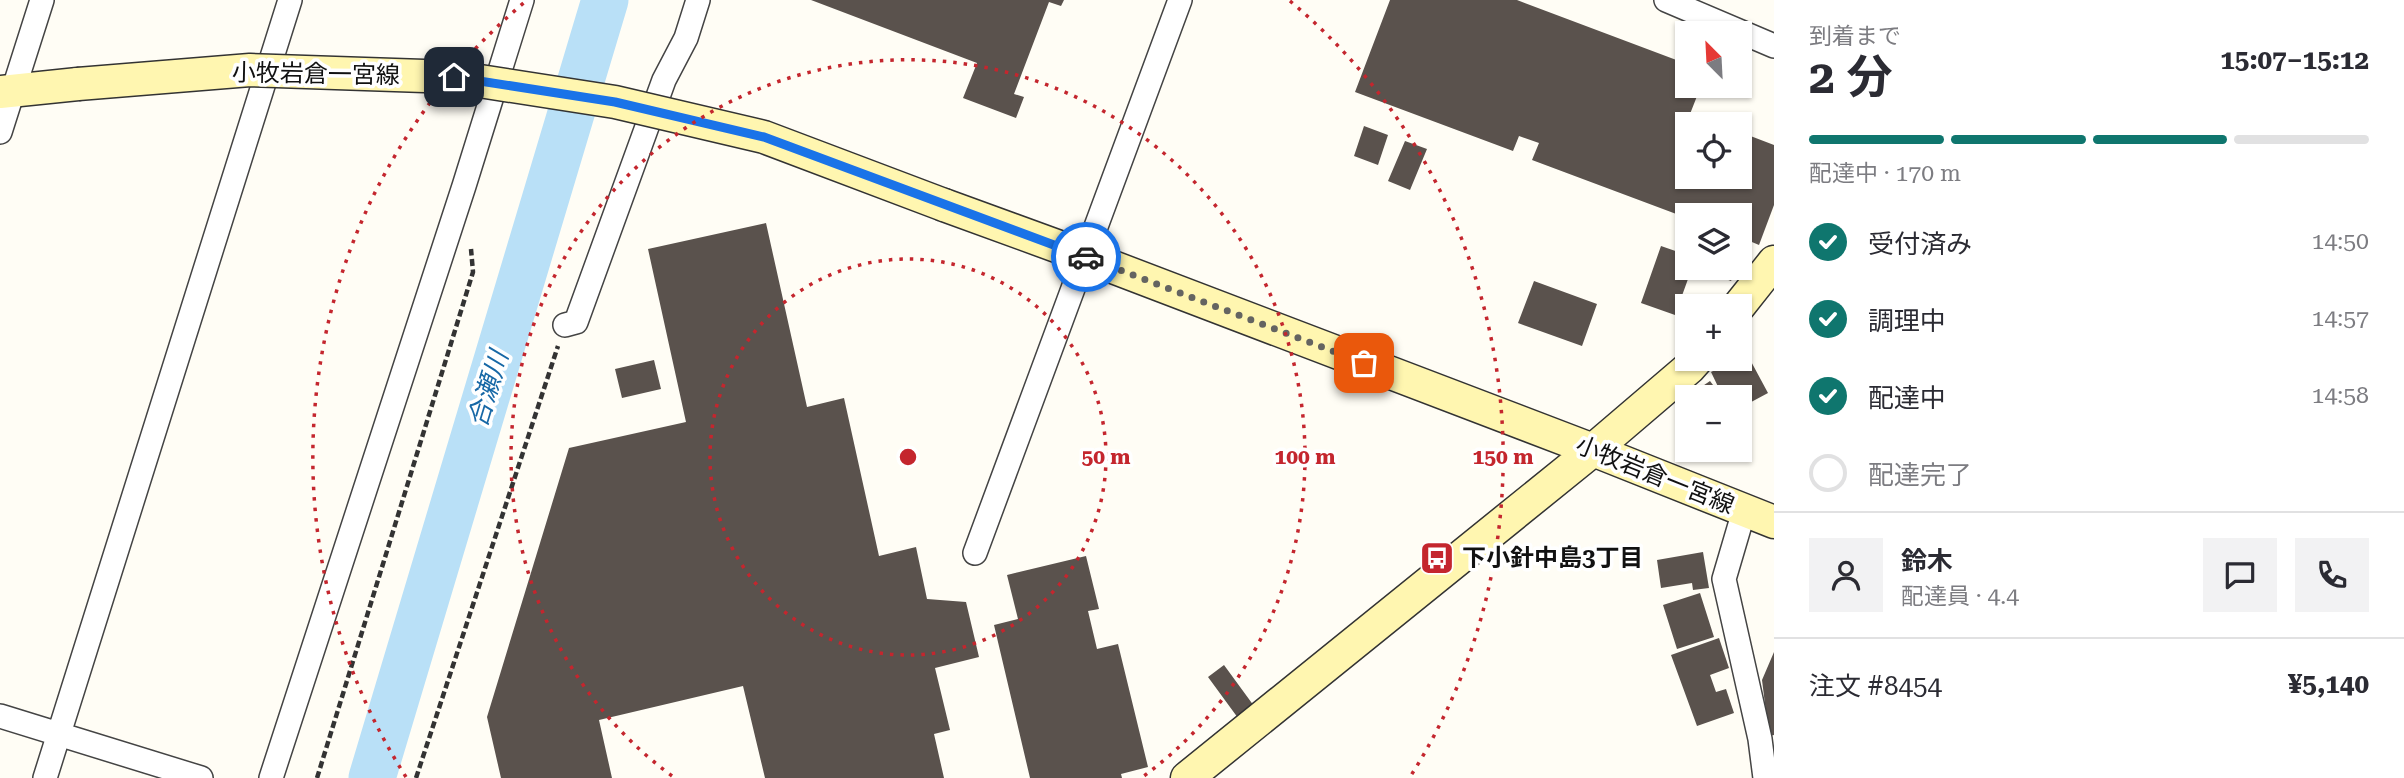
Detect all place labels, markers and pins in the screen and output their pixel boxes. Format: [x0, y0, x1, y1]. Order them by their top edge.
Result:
pin [424, 47, 484, 107]
pin [1334, 333, 1394, 393]
centre of rings [896, 445, 920, 469]
bus stop icon: 下小針中島3丁目 [1418, 539, 1456, 577]
place label: 下小針中島3丁目 [1462, 544, 1643, 572]

